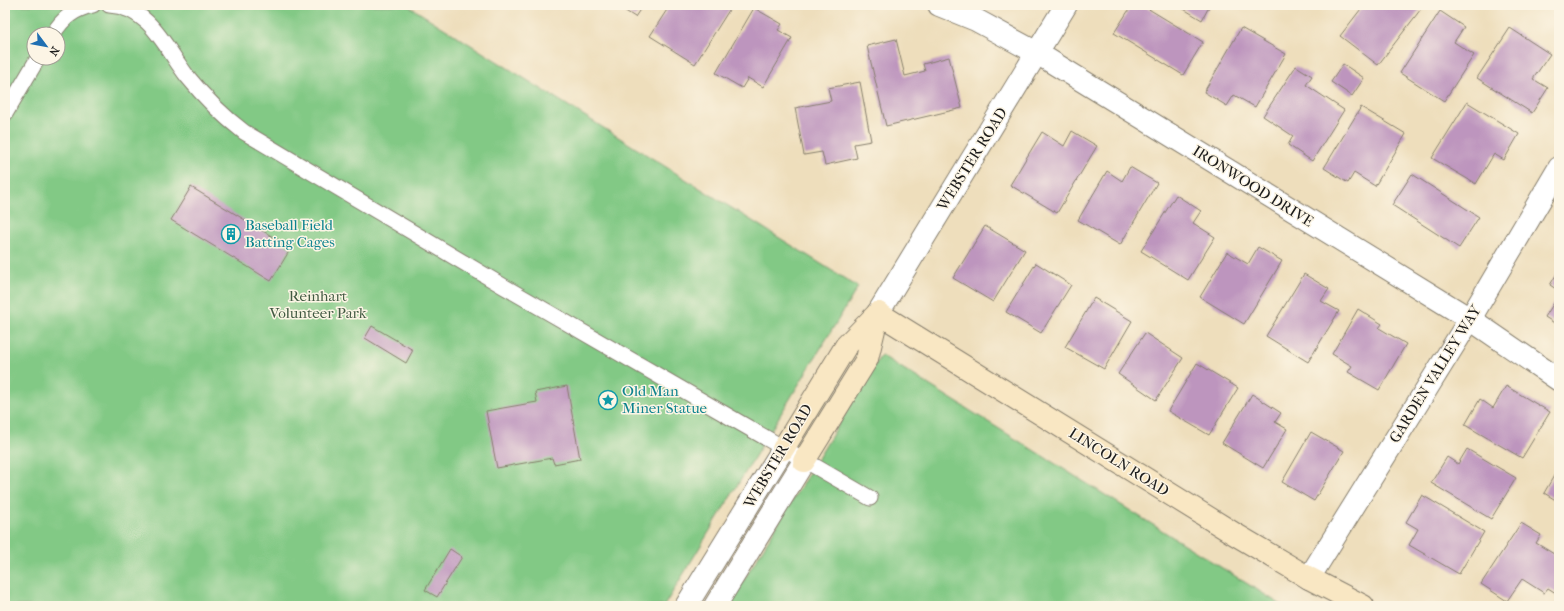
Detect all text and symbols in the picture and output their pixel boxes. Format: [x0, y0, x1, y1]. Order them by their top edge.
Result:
north arrow [26, 26, 66, 66]
text: N [46, 44, 62, 59]
street label: WEBSTER ROAD [933, 104, 1011, 215]
street label: IRONWOOD DRIVE [1189, 142, 1317, 230]
place label: Baseball Field Batting Cages [245, 216, 335, 251]
building icon: Baseball Field Batting Cages [220, 223, 242, 245]
park label: Reinhart Volunteer Park [268, 287, 367, 322]
street label: GARDEN VALLEY WAY [1385, 301, 1485, 446]
place label: Old Man Miner Statue [622, 382, 708, 417]
place icon: Old Man Miner Statue [597, 389, 619, 411]
street label: WEBSTER ROAD [739, 401, 816, 512]
street label: LINCOLN ROAD [1066, 424, 1172, 500]

